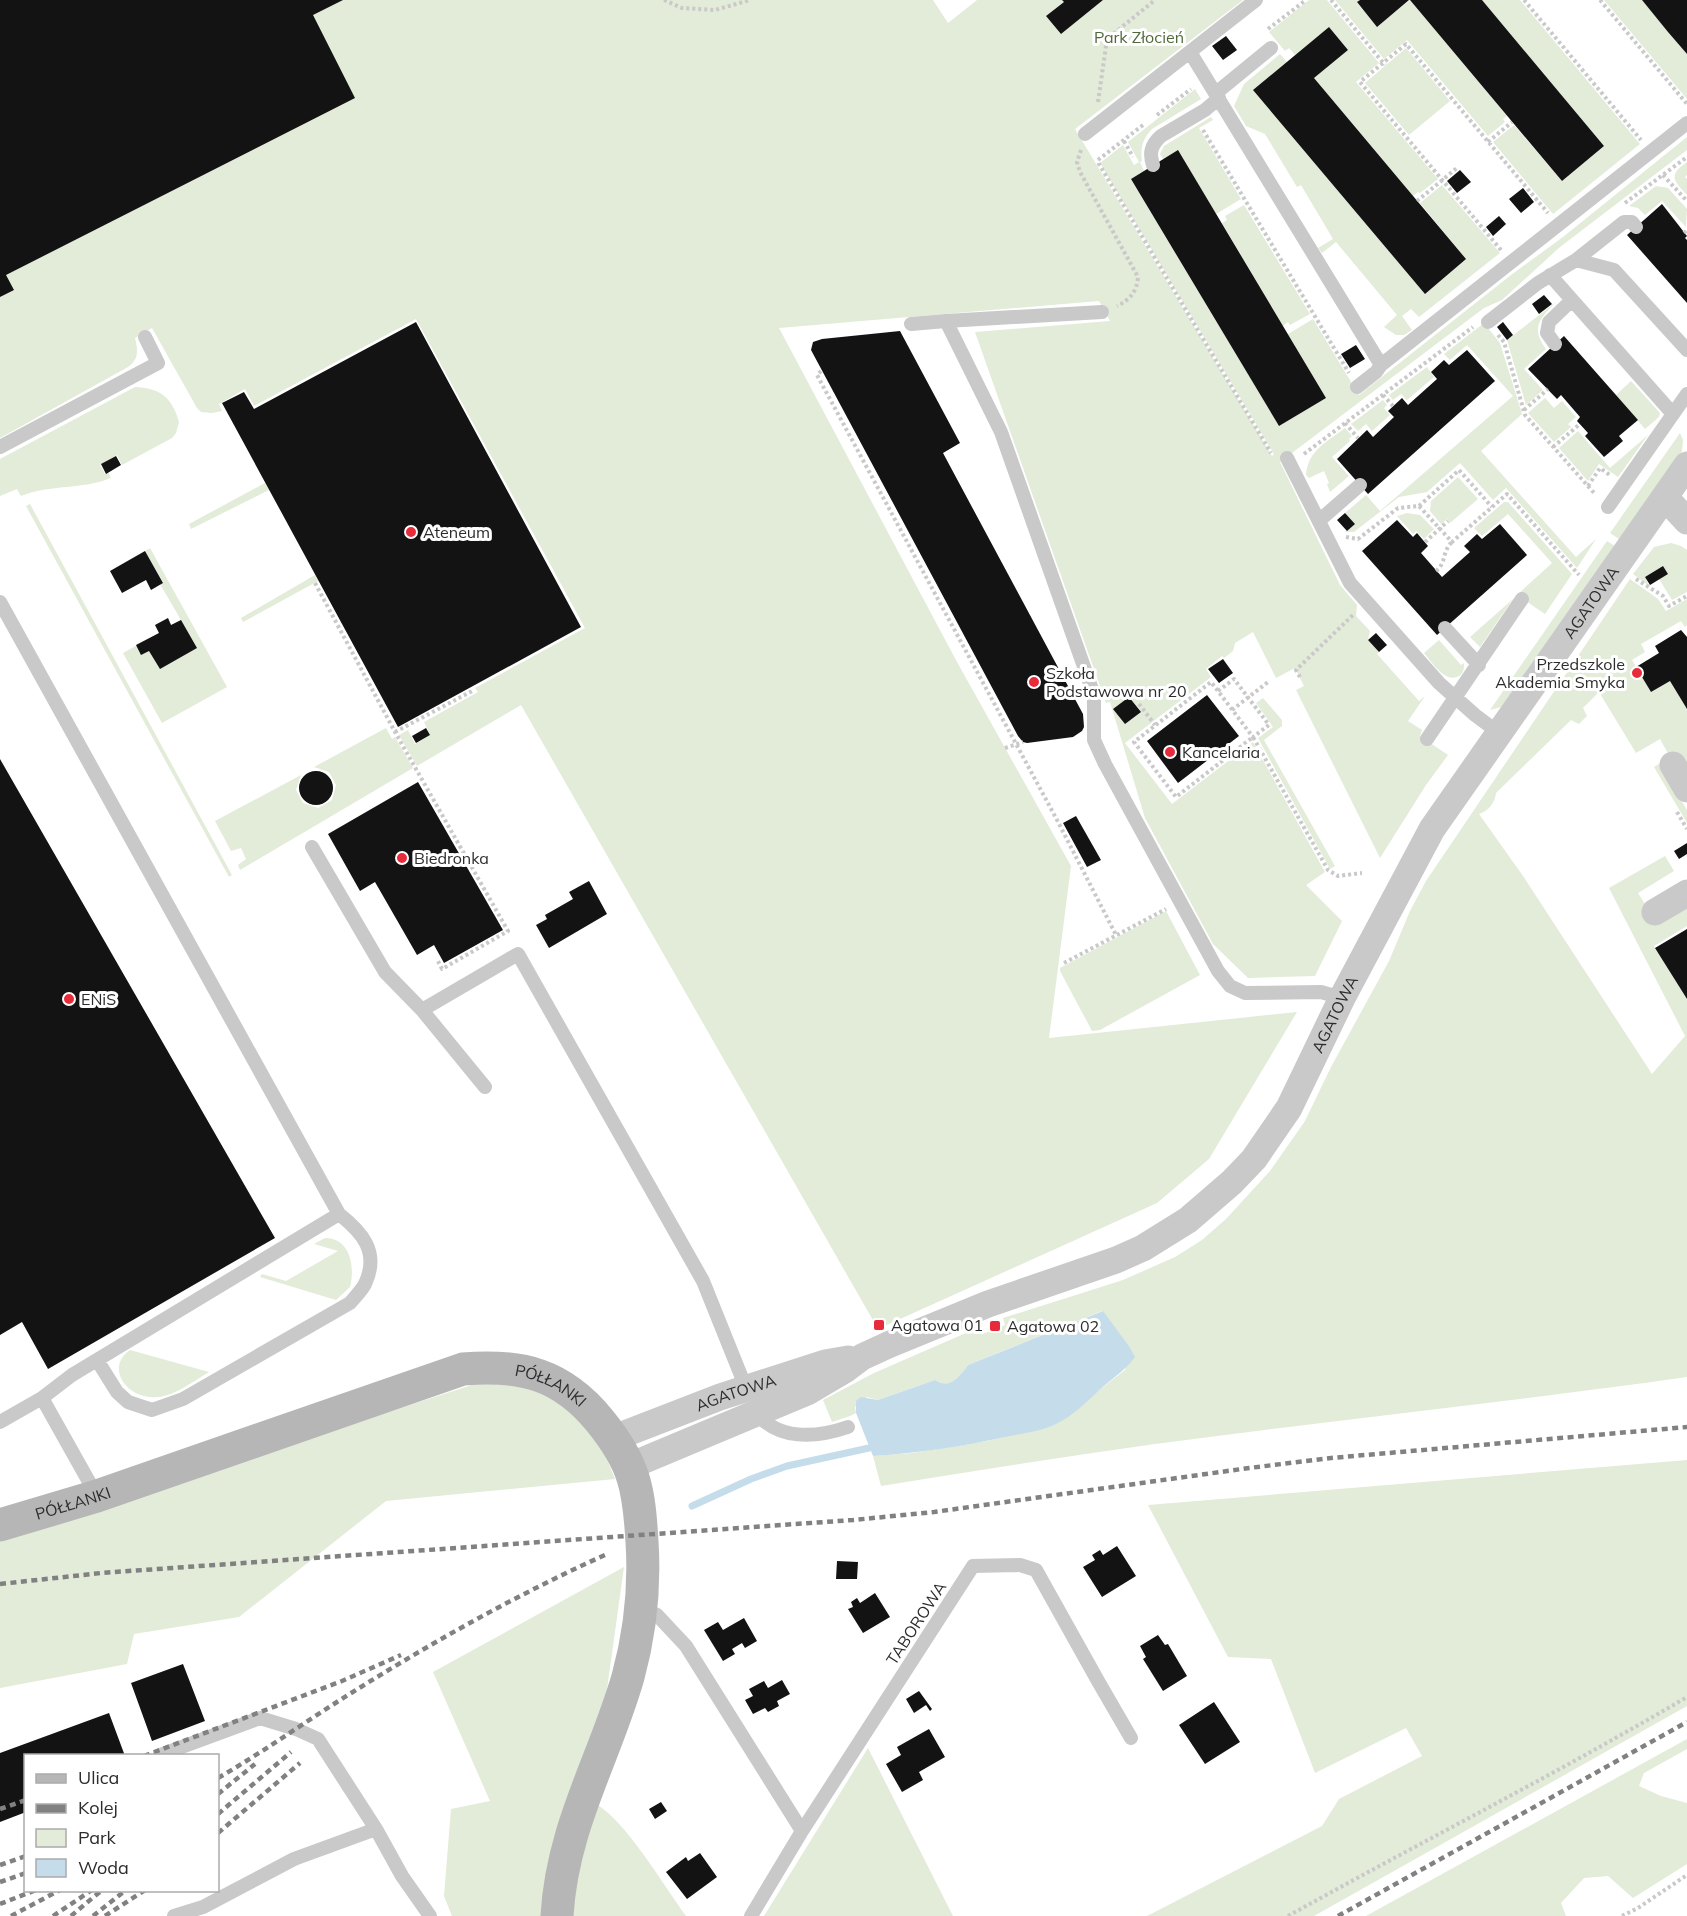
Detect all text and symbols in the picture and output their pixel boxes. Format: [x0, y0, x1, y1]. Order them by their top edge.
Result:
park label: Park Złocień [1094, 27, 1184, 47]
place label: Ateneum [423, 522, 490, 542]
marker: Ateneum [404, 525, 418, 539]
street label: AGATOWA [1559, 562, 1623, 642]
place label: Przedszkole Akademia Smyka [1495, 654, 1625, 692]
place label: Szkoła Podstawowa nr 20 [1046, 663, 1187, 701]
marker: Przedszkole Akademia Smyka [1630, 666, 1644, 680]
marker: Szkoła Podstawowa nr 20 [1027, 675, 1041, 689]
place label: Kancelaria [1182, 742, 1260, 762]
marker: Kancelaria [1163, 745, 1177, 759]
place label: Biedronka [414, 848, 489, 868]
marker: Biedronka [395, 851, 409, 865]
street label: AGATOWA [1307, 972, 1362, 1056]
place label: ENiS [81, 989, 116, 1009]
marker: ENiS [62, 992, 76, 1006]
place label: Agatowa 01 [891, 1315, 983, 1335]
place label: Agatowa 02 [1007, 1316, 1099, 1336]
marker: Agatowa 01 [872, 1318, 886, 1332]
marker: Agatowa 02 [988, 1319, 1002, 1333]
street label: PÓŁŁANKI [514, 1360, 591, 1411]
street label: AGATOWA [693, 1369, 779, 1415]
street label: PÓŁŁANKI [33, 1482, 113, 1524]
street label: TABOROWA [882, 1577, 950, 1668]
legend [24, 1754, 219, 1892]
text: Ulica [78, 1766, 119, 1789]
text: Kolej [78, 1796, 118, 1819]
text: Park [78, 1826, 117, 1849]
text: Woda [78, 1856, 129, 1879]

